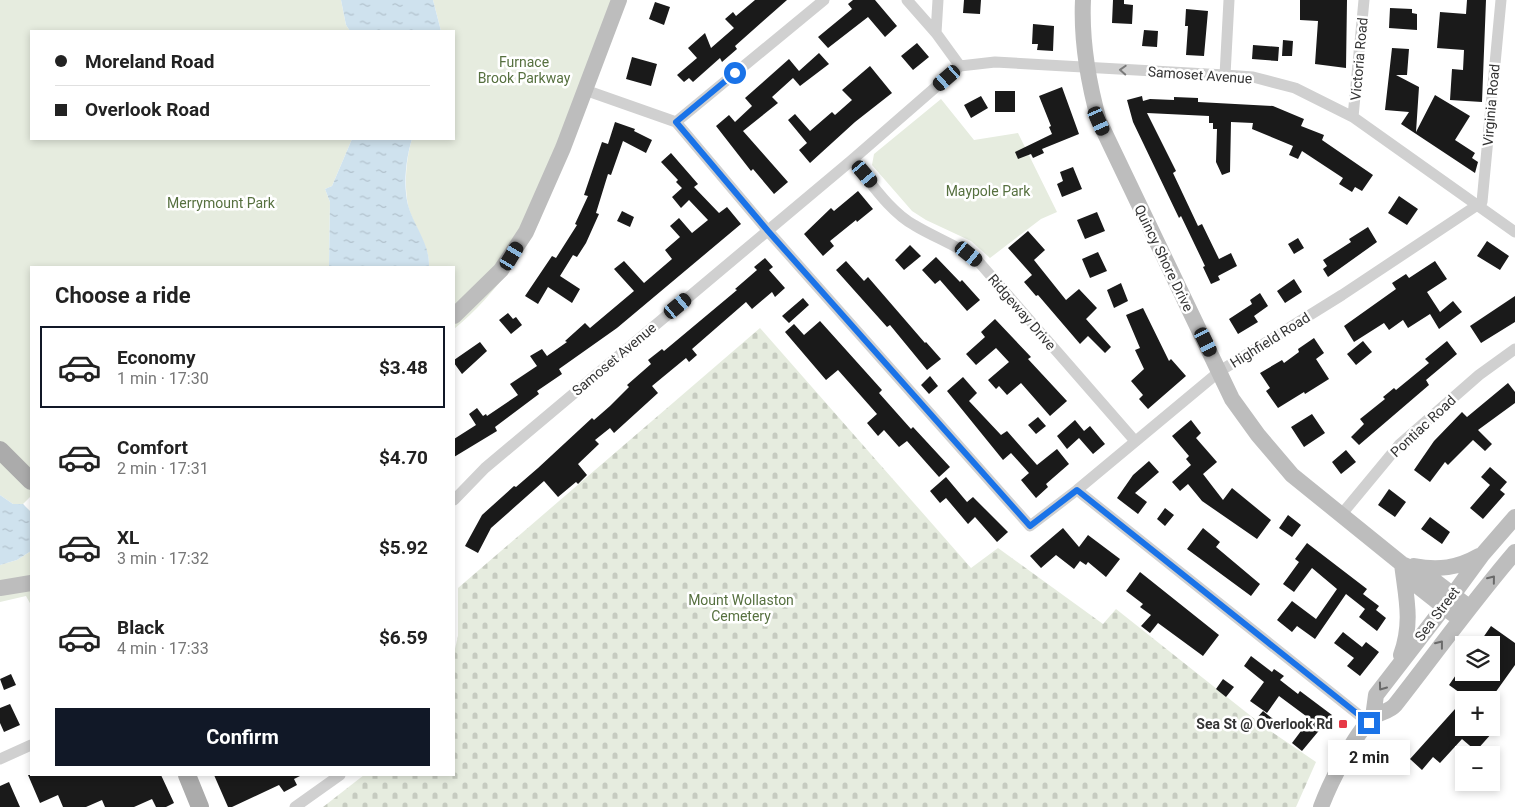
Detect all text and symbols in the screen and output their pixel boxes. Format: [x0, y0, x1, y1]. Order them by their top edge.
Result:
street label: Victoria Road [1347, 17, 1371, 101]
text: Moreland Road [85, 50, 214, 73]
park label: Furnace Brook Parkway [478, 54, 571, 86]
route start [724, 62, 746, 84]
car [930, 62, 963, 94]
street label: Samoset Avenue [1147, 63, 1253, 87]
street label: Virginia Road [1479, 63, 1503, 147]
one-way arrow [1119, 65, 1127, 76]
text: Overlook Road [85, 98, 210, 121]
car [1086, 104, 1111, 138]
car [849, 158, 880, 190]
park label: Maypole Park [946, 183, 1031, 199]
park label: Merrymount Park [167, 195, 276, 211]
street label: Quincy Shore Drive [1131, 202, 1197, 314]
car [497, 239, 526, 273]
car [952, 239, 985, 269]
street label: Ridgeway Drive [985, 271, 1059, 353]
text: Choose a ride [55, 283, 191, 308]
car [661, 291, 694, 321]
street label: Highfield Road [1227, 309, 1313, 371]
street label: Samoset Avenue [569, 319, 659, 399]
car [1192, 325, 1219, 359]
icon: car [57, 345, 102, 390]
text: Economy [117, 346, 196, 369]
text: $3.48 [379, 356, 428, 379]
text: 1 min · 17:30 [117, 369, 209, 388]
street label: Pontiac Road [1387, 392, 1459, 460]
icon: car [57, 435, 102, 480]
text: Comfort [117, 436, 188, 459]
text: $4.70 [379, 446, 428, 469]
text: 2 min · 17:31 [117, 459, 209, 478]
icon: car [57, 525, 102, 570]
text: XL [117, 526, 139, 549]
text: $5.92 [379, 536, 428, 559]
text: 3 min · 17:32 [117, 549, 209, 568]
one-way arrow [1486, 576, 1495, 585]
street label: Sea Street [1411, 583, 1463, 644]
park label: Mount Wollaston Cemetery [688, 592, 794, 624]
icon: car [57, 615, 102, 660]
text: Black [117, 616, 164, 639]
text: $6.59 [379, 626, 428, 649]
map controls [1455, 636, 1500, 791]
button: layers [1455, 636, 1500, 681]
text: 4 min · 17:33 [117, 639, 209, 658]
one-way arrow [1435, 641, 1443, 650]
one-way arrow [1379, 681, 1388, 691]
button: + [1455, 691, 1500, 736]
button: Confirm [55, 708, 430, 766]
route end [1358, 712, 1380, 734]
place label: Sea St @ Overlook Rd [1196, 716, 1333, 732]
marker: Sea St @ Overlook Rd [1337, 718, 1349, 730]
callout: 2 min [1328, 740, 1410, 776]
button: − [1455, 746, 1500, 791]
text: 2 min [1349, 748, 1389, 767]

